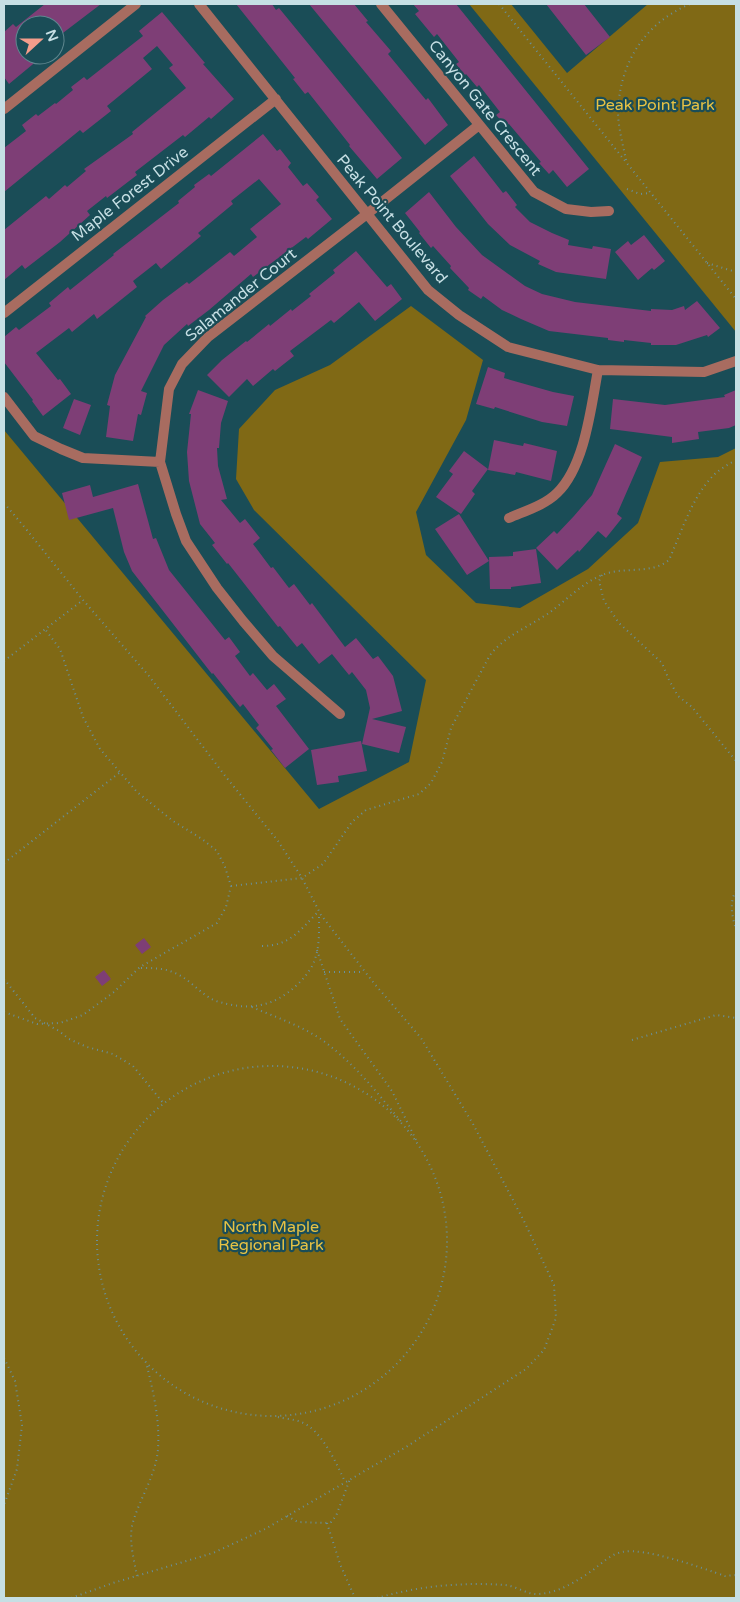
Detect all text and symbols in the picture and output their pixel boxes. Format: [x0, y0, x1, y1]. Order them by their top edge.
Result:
north arrow [15, 15, 65, 65]
text: N [42, 27, 62, 44]
street label: Canyon Gate Crescent [424, 36, 546, 180]
park label: Peak Point Park [595, 95, 715, 115]
street label: Maple Forest Drive [68, 142, 192, 246]
street label: Peak Point Boulevard [332, 150, 452, 288]
street label: Salamander Court [181, 244, 301, 346]
park label: North Maple Regional Park [218, 1217, 324, 1255]

